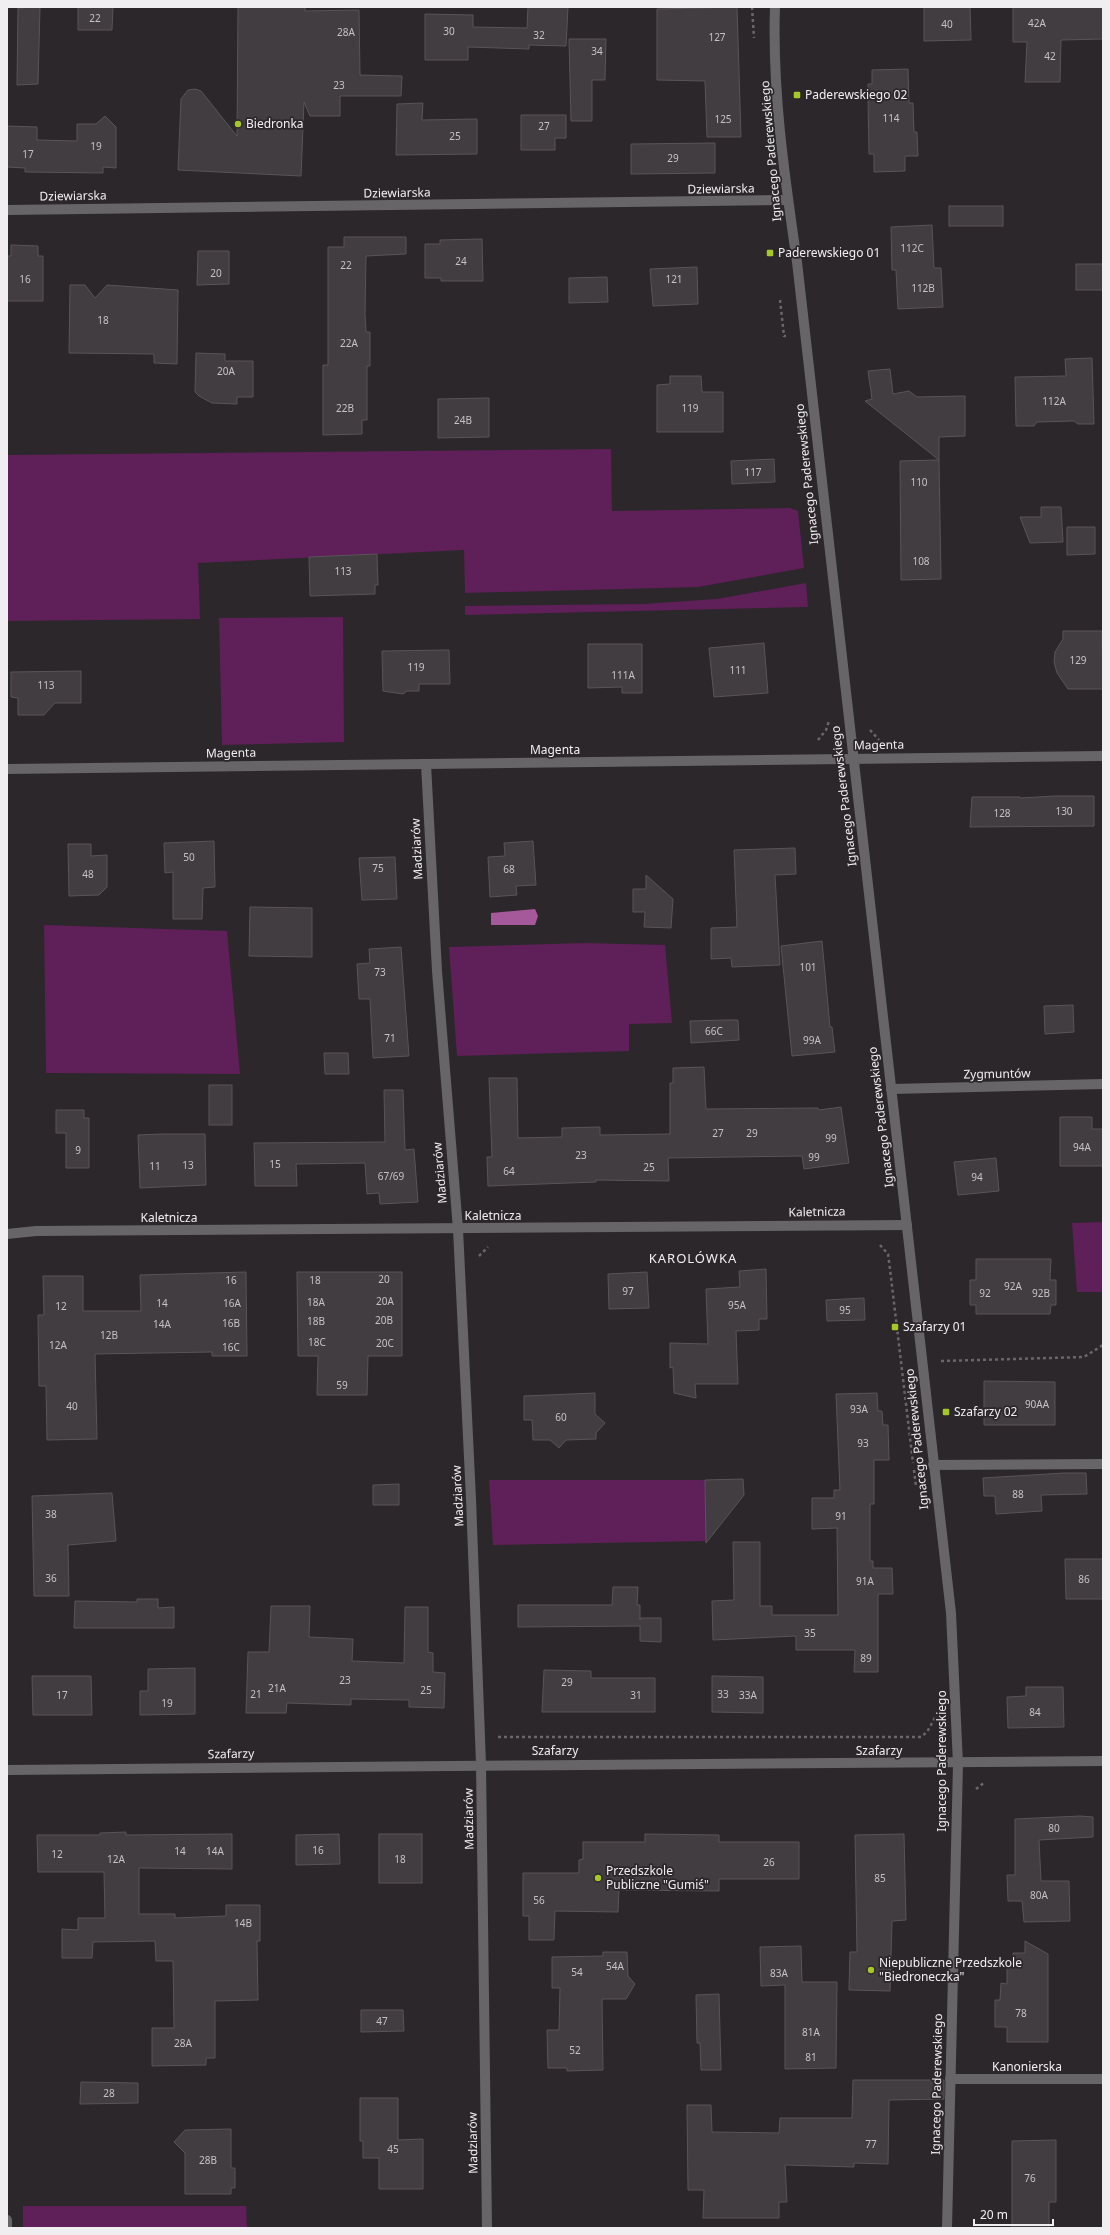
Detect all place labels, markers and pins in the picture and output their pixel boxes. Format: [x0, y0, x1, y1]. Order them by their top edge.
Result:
place label: Paderewskiego 02 [805, 86, 907, 103]
marker: Paderewskiego 02 [792, 90, 802, 100]
place label: Biedronka [246, 115, 304, 132]
marker: Biedronka [233, 119, 243, 129]
place label: Paderewskiego 01 [778, 244, 880, 261]
marker: Paderewskiego 01 [765, 248, 775, 258]
place label: Szafarzy 01 [903, 1318, 966, 1335]
marker: Szafarzy 01 [890, 1322, 900, 1332]
place label: Szafarzy 02 [954, 1403, 1018, 1420]
marker: Szafarzy 02 [941, 1407, 951, 1417]
place label: Przedszkole Publiczne "Gumiś" [606, 1862, 709, 1893]
marker: Przedszkole Publiczne "Gumiś" [593, 1873, 603, 1883]
place label: Niepubliczne Przedszkole "Biedroneczka" [879, 1954, 1022, 1985]
marker: Niepubliczne Przedszkole "Biedroneczka" [866, 1965, 876, 1975]

